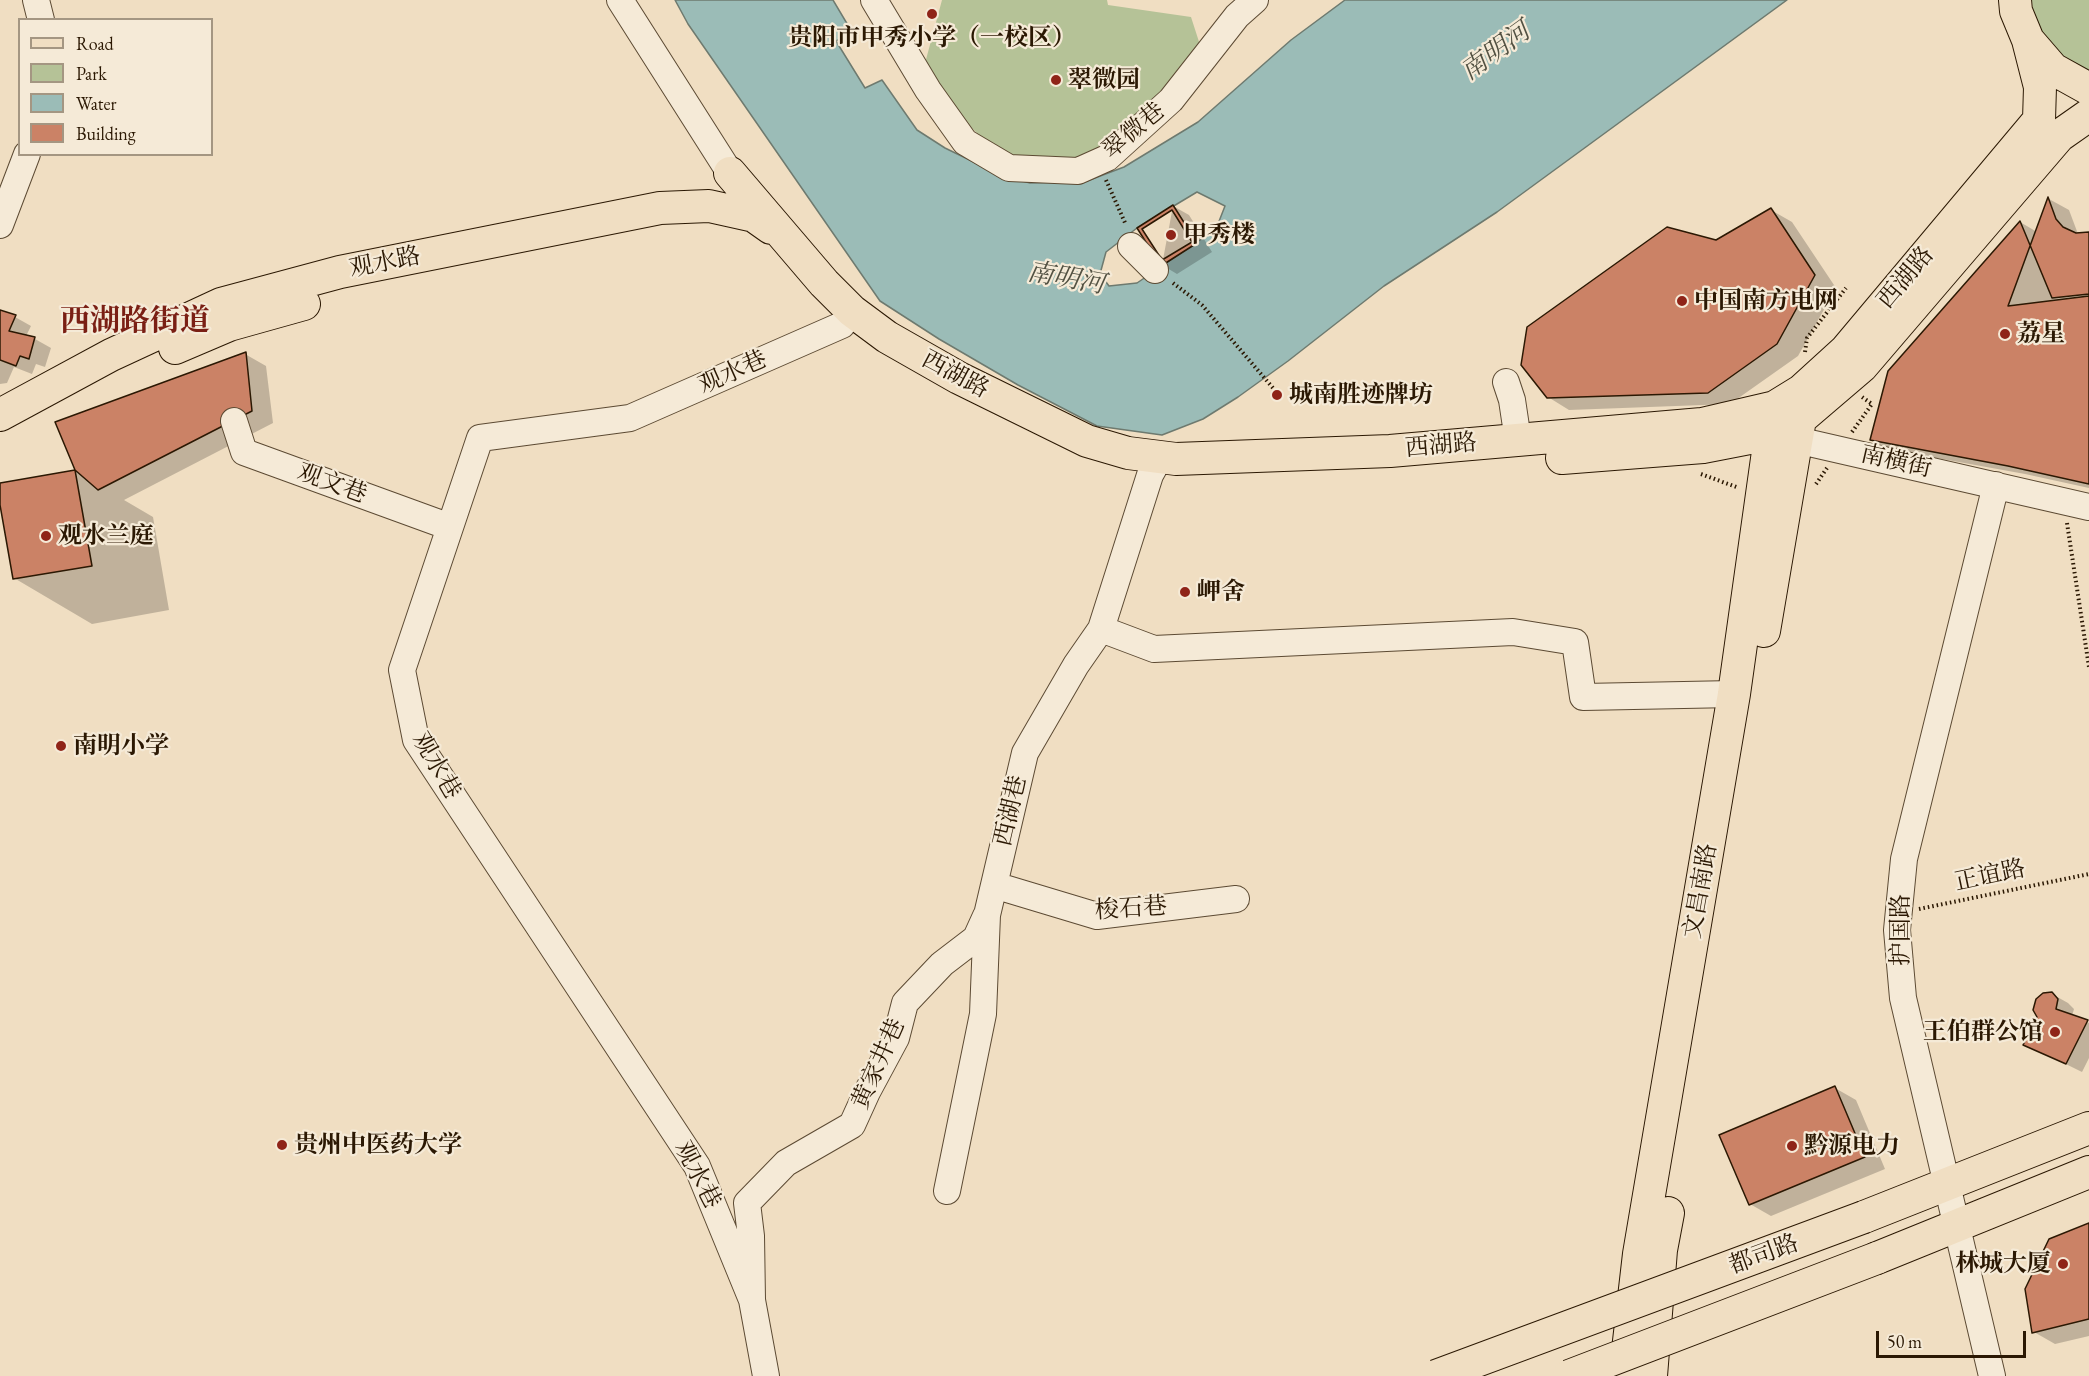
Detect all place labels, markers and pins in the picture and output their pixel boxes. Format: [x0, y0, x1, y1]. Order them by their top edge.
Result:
marker: 贵阳市甲秀小学（一校区） [925, 7, 939, 21]
place label: 贵阳市甲秀小学（一校区） [788, 24, 1076, 52]
place label: 翠微园 [1068, 66, 1140, 94]
marker: 翠微园 [1049, 73, 1063, 87]
place label: 甲秀楼 [1183, 221, 1255, 249]
marker: 甲秀楼 [1164, 228, 1178, 242]
place label: 中国南方电网 [1694, 287, 1838, 315]
marker: 中国南方电网 [1675, 294, 1689, 308]
place label: 荔星 [2017, 320, 2065, 348]
marker: 荔星 [1998, 327, 2012, 341]
place label: 城南胜迹牌坊 [1289, 381, 1433, 409]
marker: 城南胜迹牌坊 [1270, 388, 1284, 402]
place label: 观水兰庭 [58, 522, 154, 550]
marker: 观水兰庭 [39, 529, 53, 543]
place label: 岬舍 [1197, 578, 1245, 606]
marker: 岬舍 [1178, 585, 1192, 599]
place label: 南明小学 [73, 732, 169, 760]
marker: 南明小学 [54, 739, 68, 753]
place label: 王伯群公馆 [1923, 1018, 2043, 1046]
marker: 王伯群公馆 [2048, 1025, 2062, 1039]
place label: 贵州中医药大学 [294, 1131, 462, 1159]
place label: 黔源电力 [1804, 1132, 1900, 1160]
marker: 贵州中医药大学 [275, 1138, 289, 1152]
marker: 黔源电力 [1785, 1139, 1799, 1153]
place label: 林城大厦 [1955, 1250, 2051, 1278]
marker: 林城大厦 [2056, 1257, 2070, 1271]

